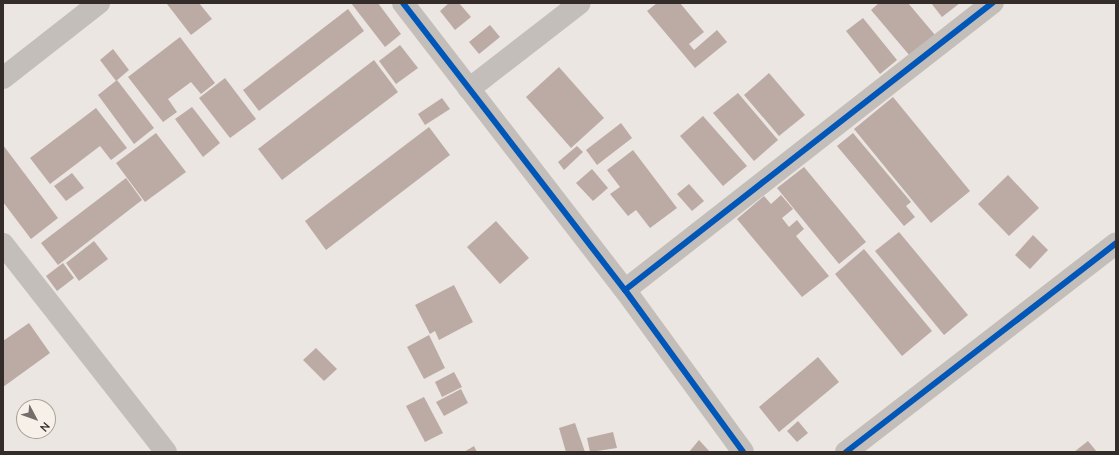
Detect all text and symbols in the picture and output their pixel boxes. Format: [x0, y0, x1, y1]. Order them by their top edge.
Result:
north arrow [16, 399, 56, 439]
text: N [36, 419, 53, 435]

